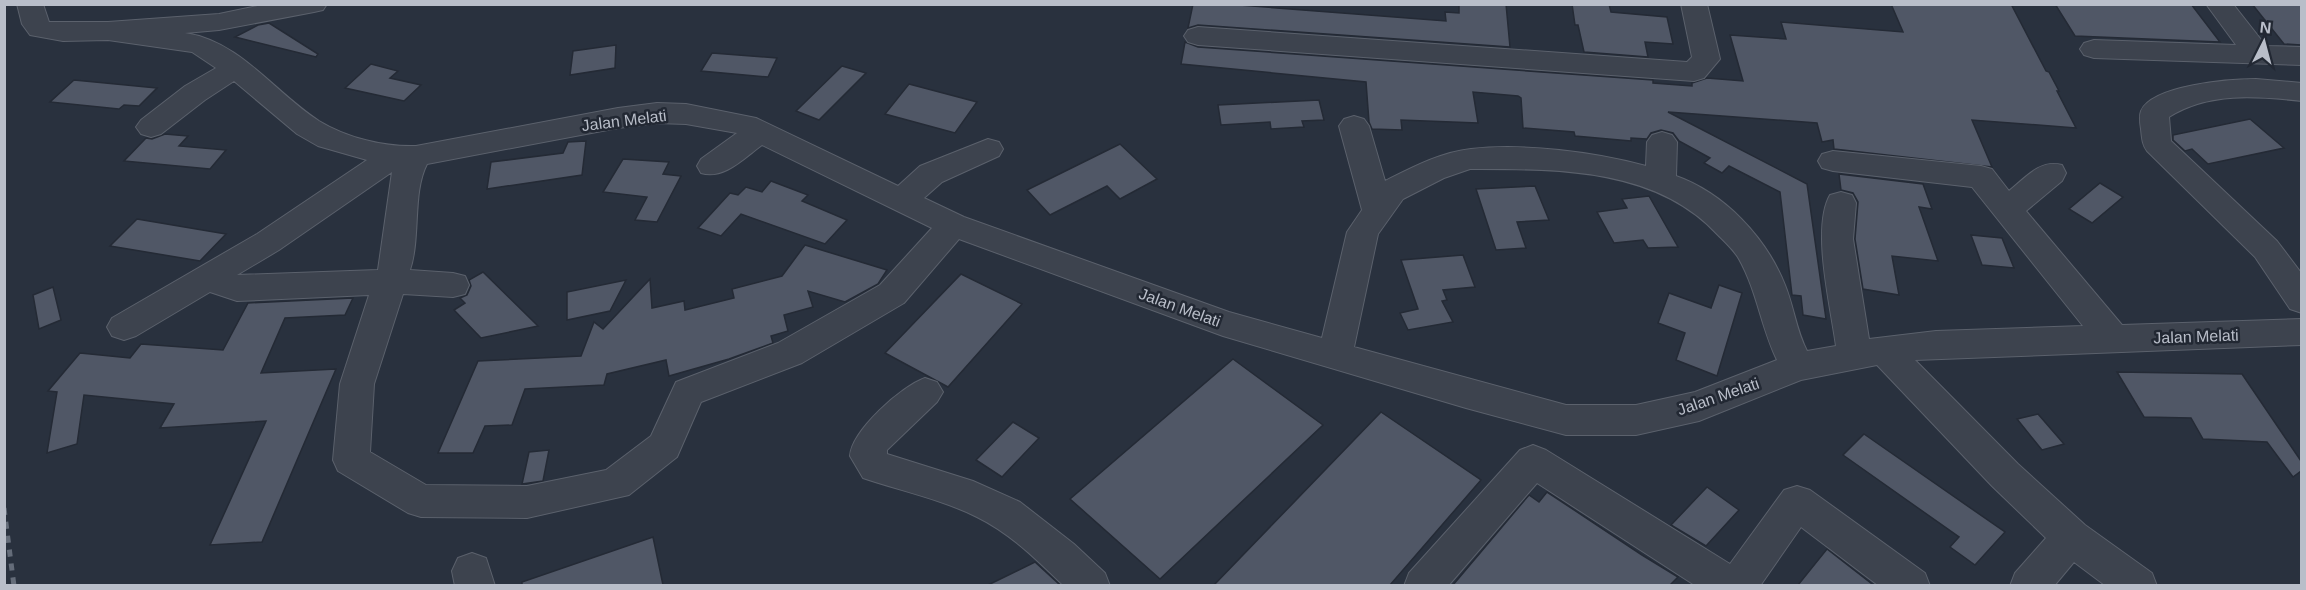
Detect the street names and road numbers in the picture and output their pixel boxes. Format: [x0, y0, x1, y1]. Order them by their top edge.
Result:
street label: Jalan Melati [581, 107, 667, 134]
street label: Jalan Melati [1137, 285, 1223, 330]
street label: Jalan Melati [2153, 327, 2239, 346]
street label: Jalan Melati [1675, 375, 1761, 418]

